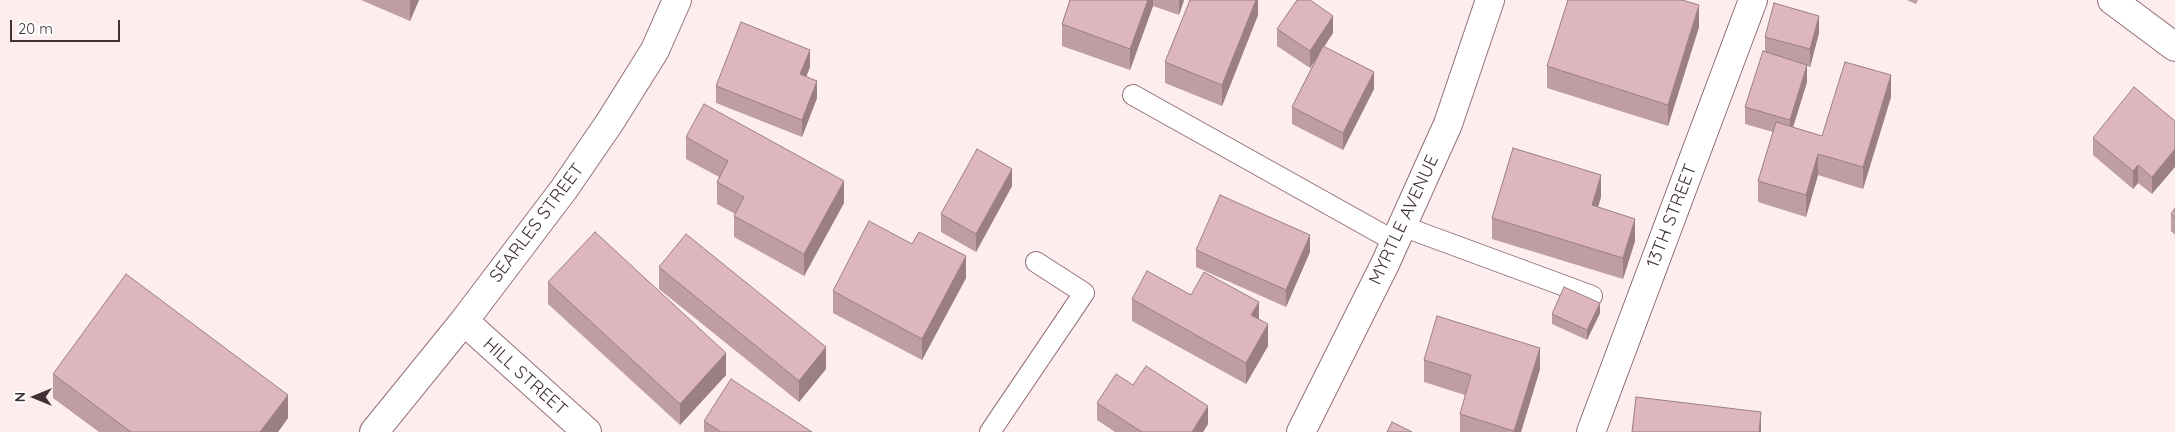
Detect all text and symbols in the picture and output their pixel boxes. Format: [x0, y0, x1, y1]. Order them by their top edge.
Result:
scale bar [12, 10, 122, 42]
text: 20 m [18, 19, 53, 38]
street label: MYRTLE AVENUE [1364, 152, 1444, 288]
street label: SEARLES STREET [485, 159, 589, 287]
street label: 13TH STREET [1642, 161, 1702, 271]
street label: HILL STREET [478, 334, 572, 420]
north arrow [10, 372, 60, 422]
text: N [11, 392, 29, 402]

